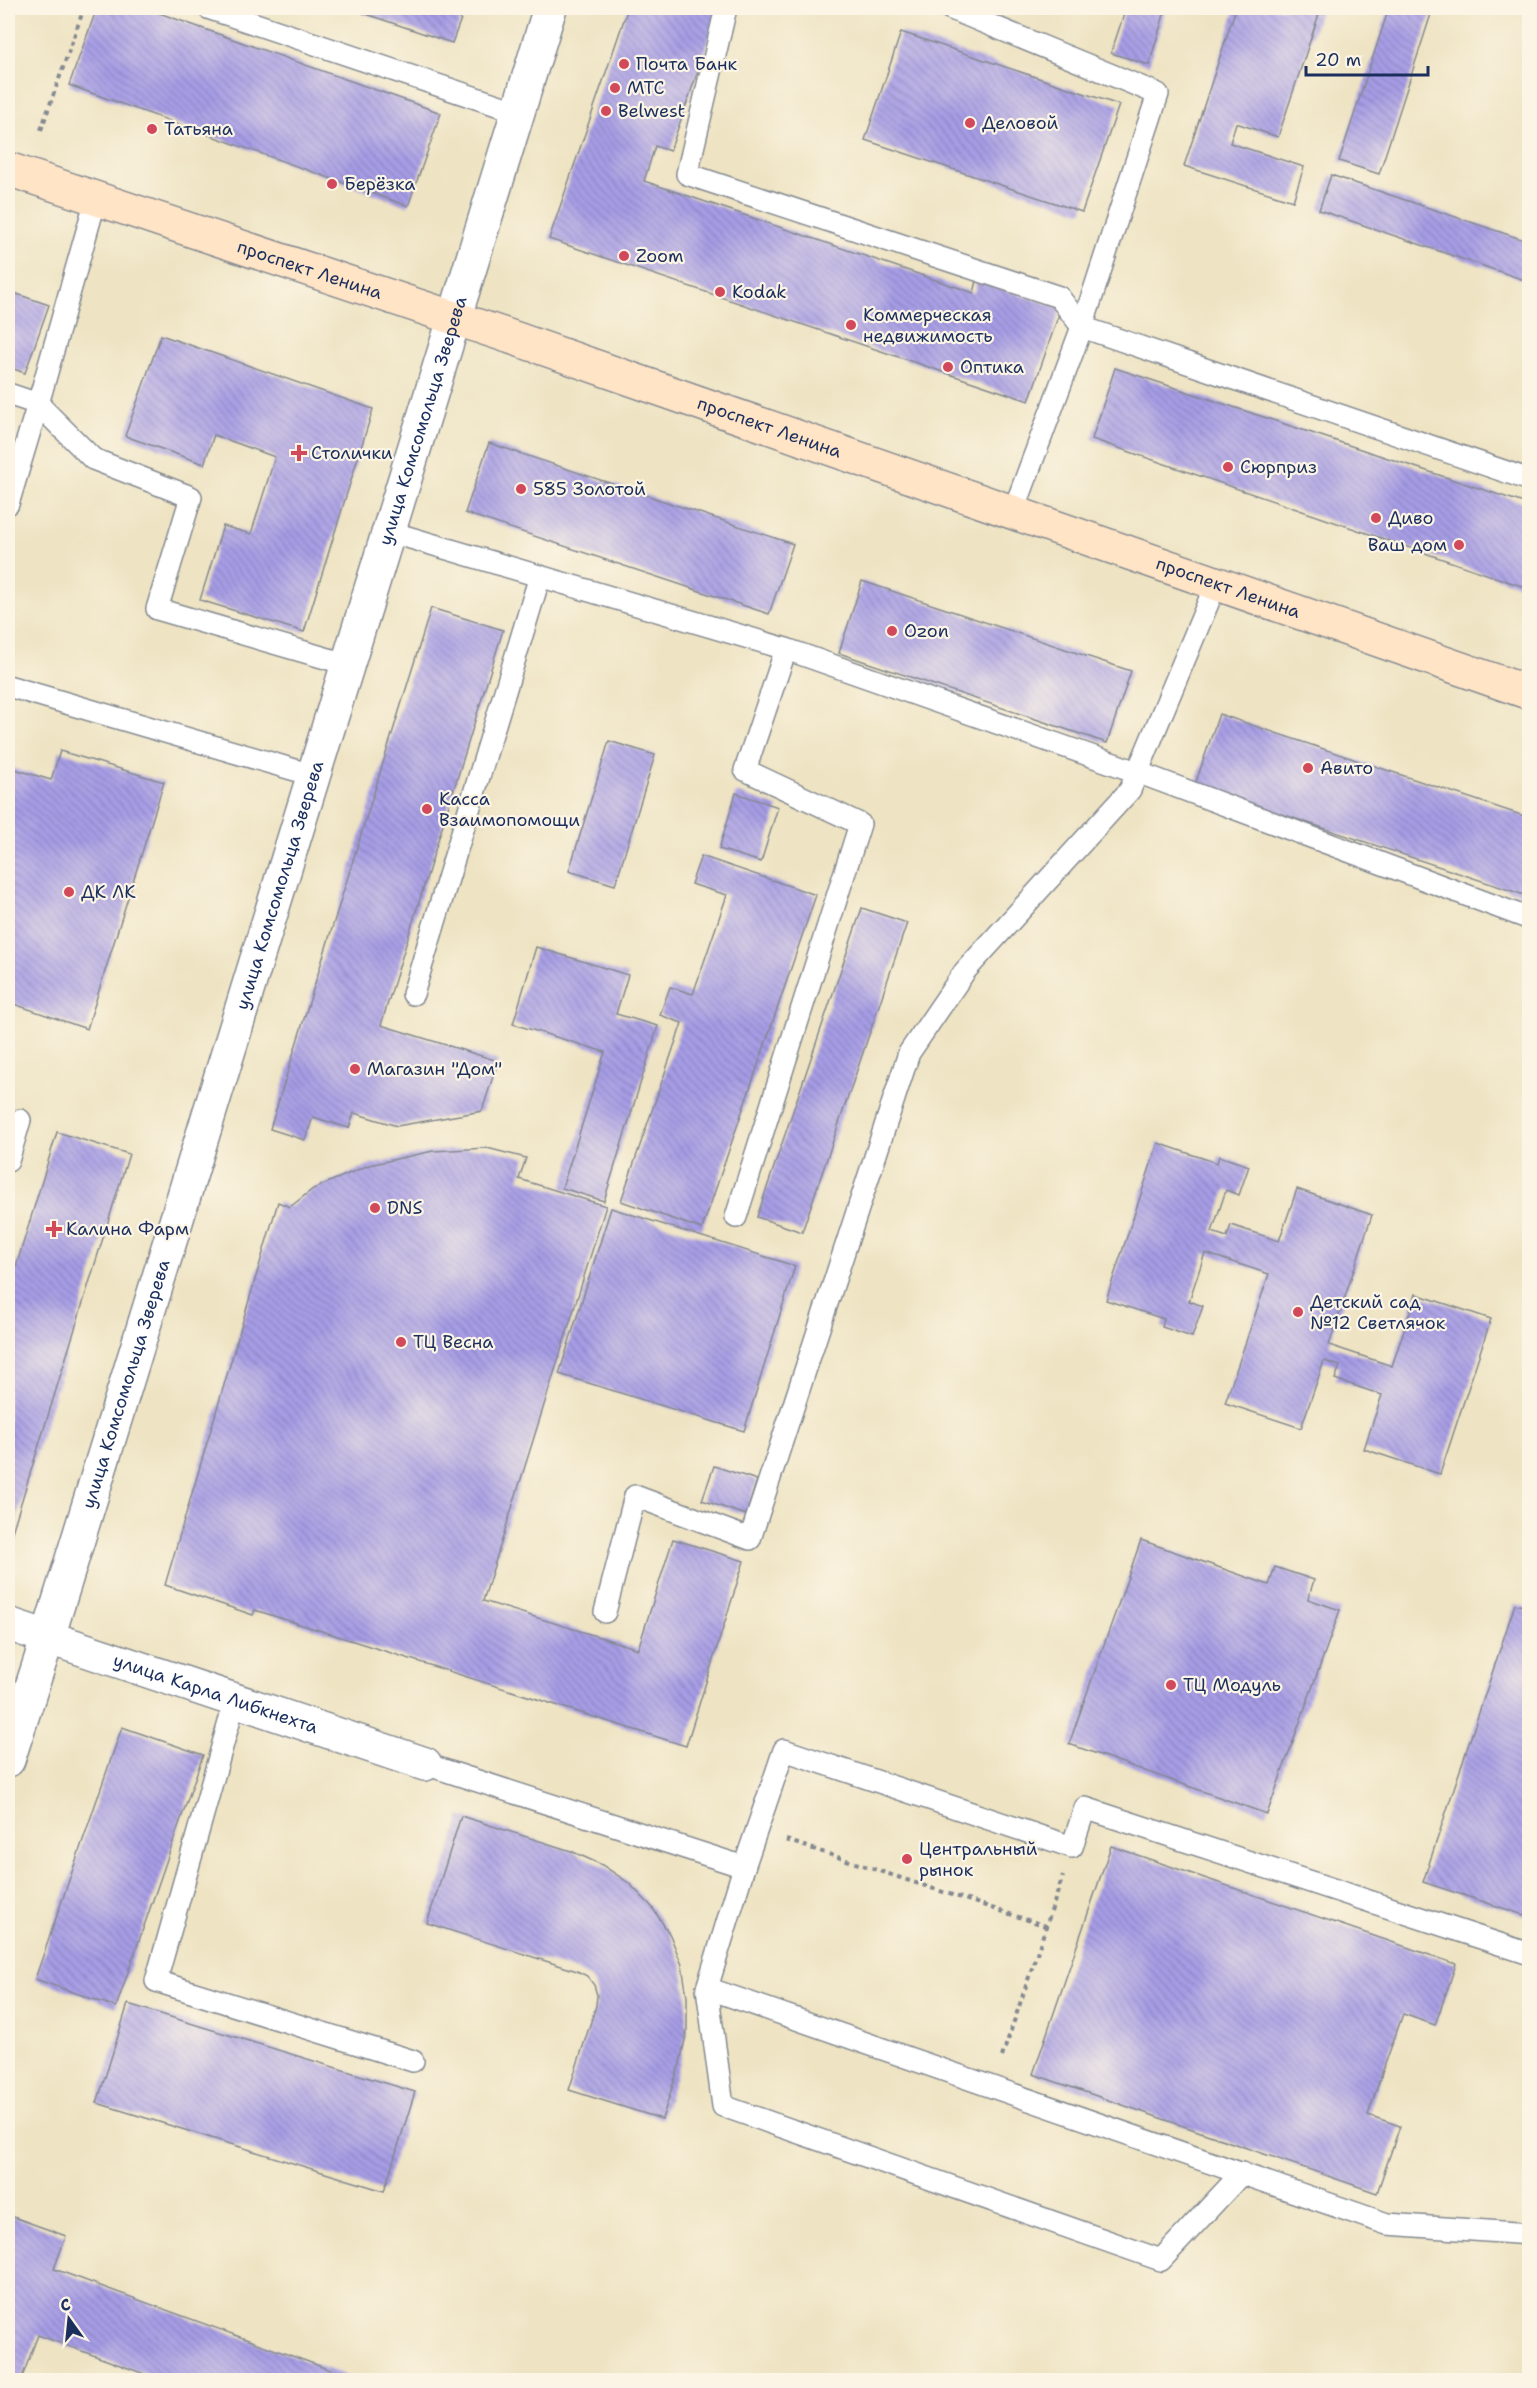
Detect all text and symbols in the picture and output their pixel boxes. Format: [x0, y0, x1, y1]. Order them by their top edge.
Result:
scale bar [1306, 39, 1428, 77]
text: 20 m [1315, 48, 1361, 72]
place label: Почта Банк [636, 52, 737, 76]
marker: Почта Банк [617, 57, 631, 71]
place label: МТС [627, 76, 665, 100]
marker: МТС [608, 81, 622, 95]
place label: Belwest [618, 99, 686, 123]
marker: Belwest [599, 104, 613, 118]
place label: Деловой [982, 111, 1059, 135]
marker: Деловой [963, 116, 977, 130]
place label: Татьяна [164, 117, 233, 141]
marker: Татьяна [145, 122, 159, 136]
place label: Берёзка [344, 172, 415, 196]
marker: Берёзка [325, 177, 339, 191]
street label: проспект Ленина [234, 234, 385, 305]
place label: Zoom [636, 244, 684, 268]
marker: Zoom [617, 249, 631, 263]
place label: Kodak [732, 280, 787, 304]
marker: Kodak [713, 285, 727, 299]
street label: улица Комсомольца Зверева [373, 293, 472, 548]
place label: Коммерческая недвижимость [863, 303, 993, 348]
marker: Коммерческая недвижимость [844, 318, 858, 332]
place label: Оптика [960, 355, 1024, 379]
marker: Оптика [941, 360, 955, 374]
street label: проспект Ленина [694, 391, 845, 464]
place label: Столички [311, 441, 393, 465]
marker: Столички [292, 446, 306, 460]
place label: Сюрприз [1240, 455, 1317, 479]
marker: Сюрприз [1221, 460, 1235, 474]
place label: 585 Золотой [533, 477, 646, 501]
marker: 585 Золотой [514, 482, 528, 496]
place label: Диво [1388, 506, 1434, 530]
marker: Диво [1369, 511, 1383, 525]
place label: Ваш дом [1368, 533, 1447, 557]
marker: Ваш дом [1452, 538, 1466, 552]
street label: проспект Ленина [1153, 551, 1304, 624]
place label: Ozon [904, 619, 949, 643]
marker: Ozon [885, 624, 899, 638]
place label: Авито [1320, 756, 1373, 780]
street label: улица Комсомольца Зверева [230, 758, 329, 1013]
marker: Авито [1301, 761, 1315, 775]
place label: Касса Взаимопомощи [439, 787, 580, 832]
marker: Касса Взаимопомощи [420, 802, 434, 816]
place label: ДК ЛК [81, 880, 136, 904]
marker: ДК ЛК [62, 885, 76, 899]
place label: Магазин "Дом" [367, 1057, 502, 1081]
marker: Магазин "Дом" [348, 1062, 362, 1076]
place label: DNS [387, 1196, 422, 1220]
marker: DNS [368, 1201, 382, 1215]
place label: Калина Фарм [66, 1217, 189, 1241]
marker: Калина Фарм [47, 1222, 61, 1236]
street label: улица Комсомольца Зверева [76, 1257, 176, 1512]
place label: Детский сад №12 Светлячок [1310, 1290, 1446, 1335]
marker: Детский сад №12 Светлячок [1291, 1305, 1305, 1319]
place label: ТЦ Весна [413, 1330, 494, 1354]
marker: ТЦ Весна [394, 1335, 408, 1349]
street label: улица Карла Либкнехта [110, 1648, 321, 1739]
place label: ТЦ Модуль [1183, 1673, 1281, 1697]
marker: ТЦ Модуль [1164, 1678, 1178, 1692]
place label: Центральный рынок [919, 1837, 1038, 1882]
marker: Центральный рынок [900, 1852, 914, 1866]
north arrow [39, 2289, 99, 2349]
text: С [58, 2294, 73, 2316]

